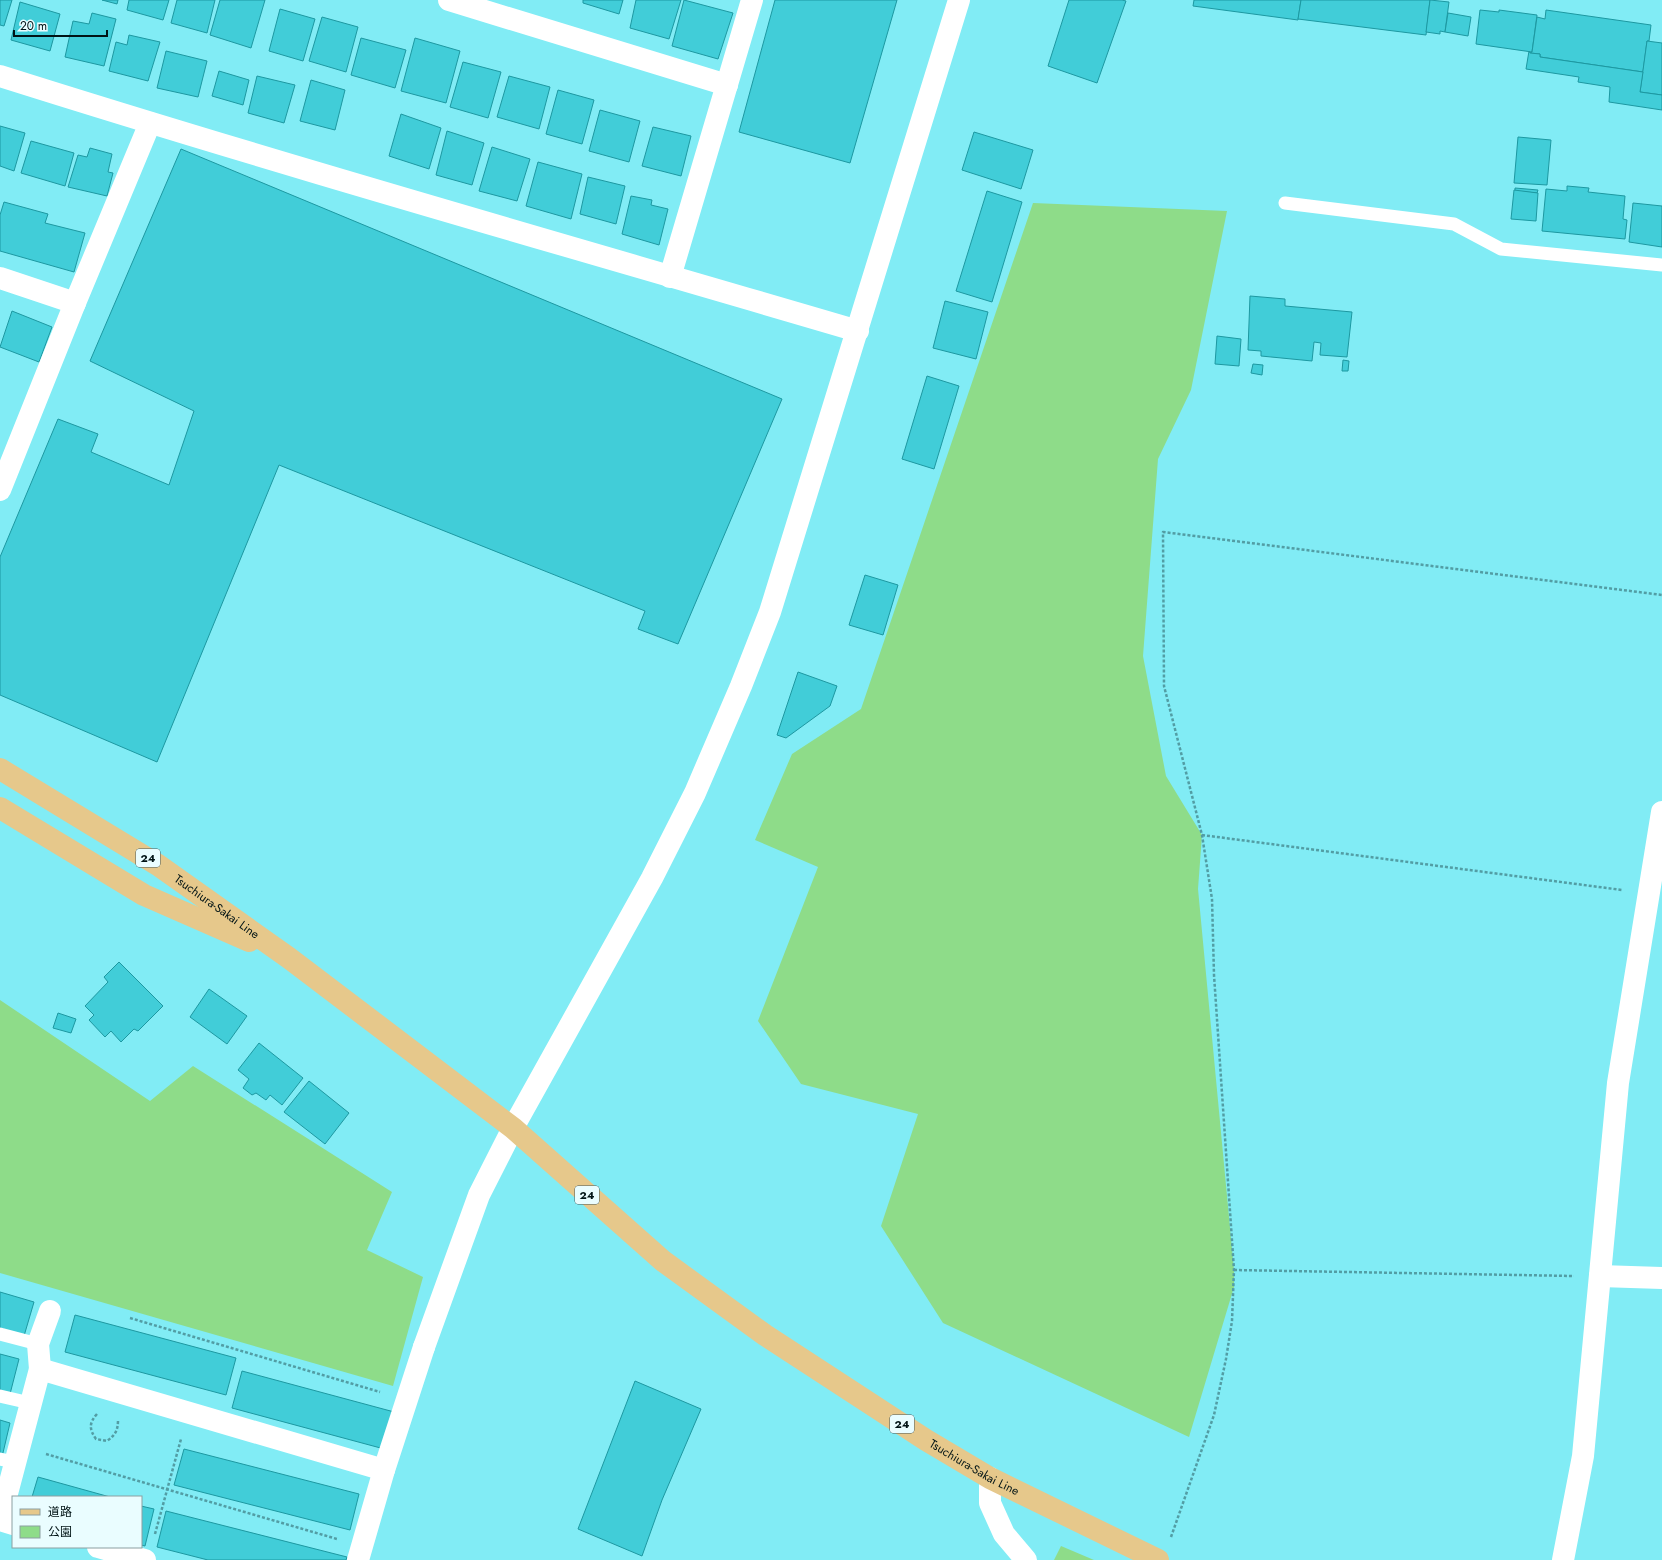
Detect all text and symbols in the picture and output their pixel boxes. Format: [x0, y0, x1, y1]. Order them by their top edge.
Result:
scale bar [14, 12, 107, 38]
text: 20 m [20, 17, 47, 35]
road number: 24 [136, 849, 160, 867]
street label: Tsuchiura-Sakai Line [171, 870, 263, 943]
road number: 24 [575, 1186, 599, 1204]
road number: 24 [890, 1415, 914, 1433]
street label: Tsuchiura-Sakai Line [926, 1435, 1022, 1500]
legend [12, 1496, 142, 1548]
text: 道路 [48, 1503, 72, 1521]
text: 公園 [48, 1523, 72, 1541]

